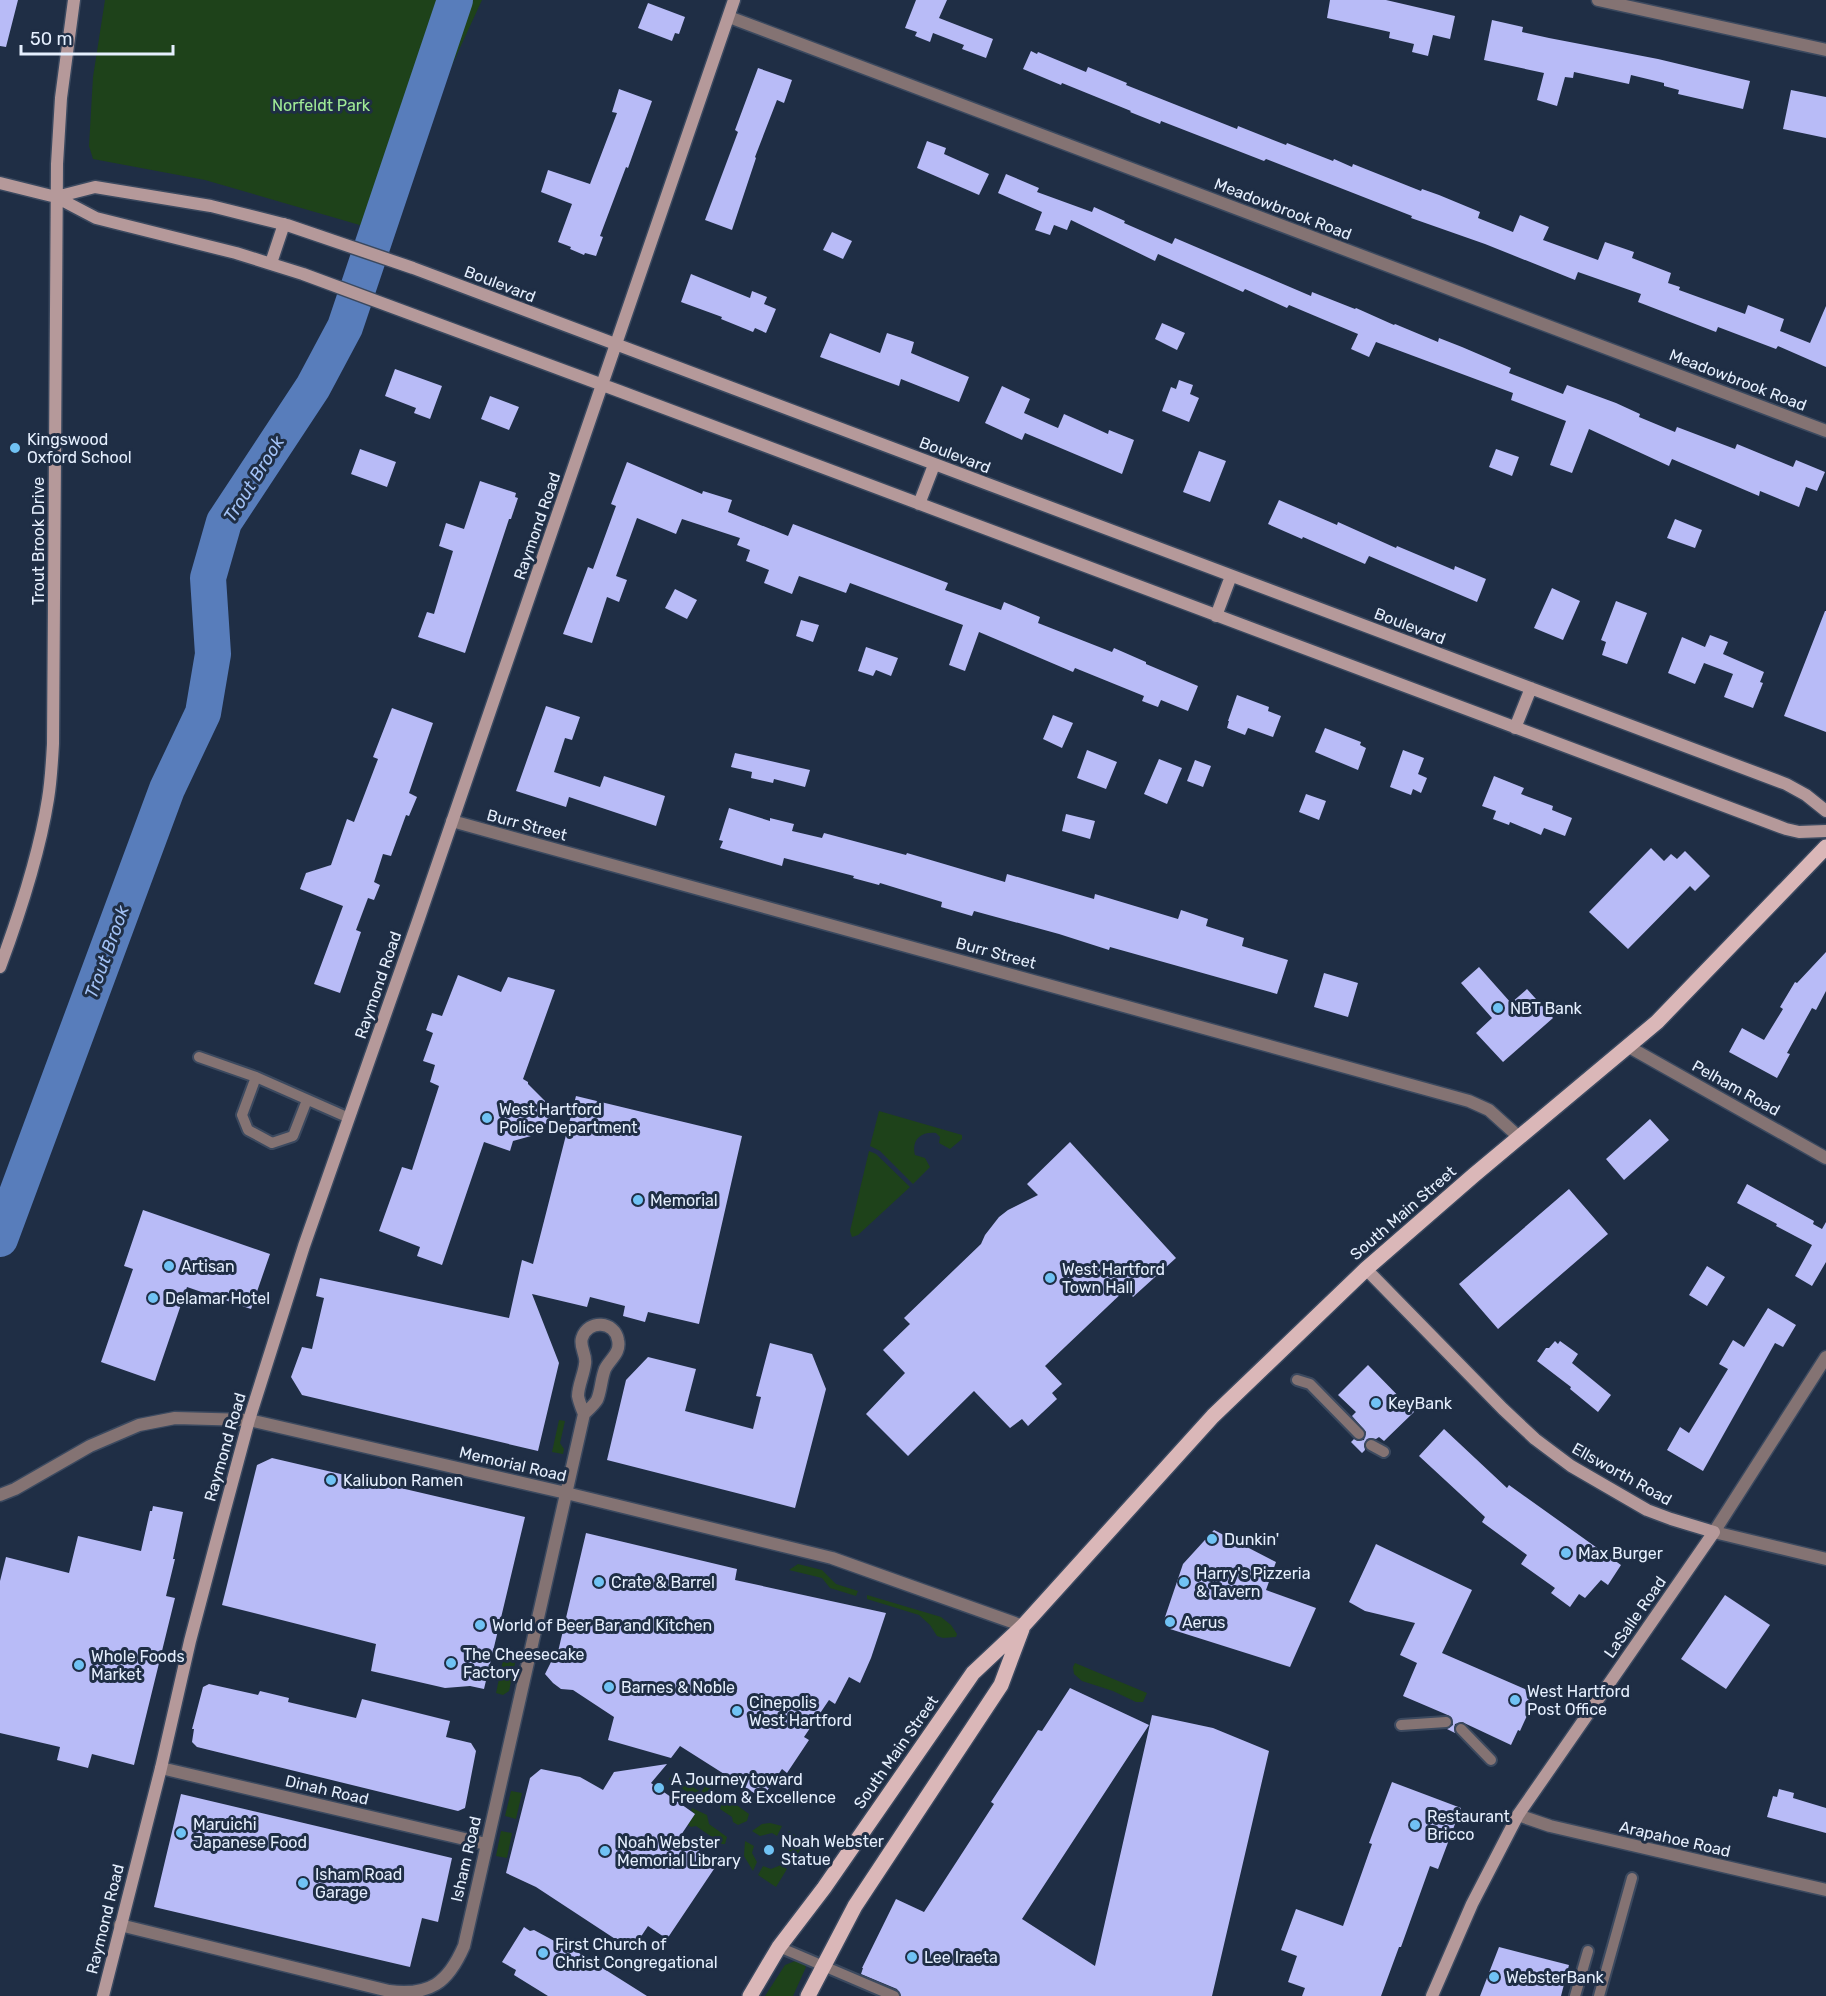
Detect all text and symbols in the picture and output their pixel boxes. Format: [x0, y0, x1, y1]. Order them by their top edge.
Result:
scale bar [21, 18, 172, 56]
text: 50 m [30, 28, 73, 50]
park label: Norfeldt Park [272, 96, 371, 115]
street label: Meadowbrook Road [1212, 174, 1354, 244]
street label: Boulevard [462, 262, 538, 306]
street label: Meadowbrook Road [1667, 345, 1809, 415]
place label: Kingswood Oxford School [27, 430, 132, 467]
water label: Trout Brook [219, 431, 289, 526]
street label: Boulevard [917, 433, 993, 477]
marker: Kingswood Oxford School [8, 441, 22, 455]
street label: Raymond Road [510, 470, 564, 582]
street label: Trout Brook Drive [29, 477, 48, 605]
street label: Boulevard [1372, 604, 1448, 648]
street label: Burr Street [485, 805, 569, 845]
water label: Trout Brook [80, 902, 134, 1001]
street label: Raymond Road [351, 929, 405, 1041]
street label: Burr Street [954, 933, 1038, 973]
place label: NBT Bank [1510, 999, 1583, 1018]
marker: NBT Bank [1491, 1001, 1505, 1015]
street label: Pelham Road [1689, 1056, 1783, 1120]
place label: West Hartford Police Department [499, 1100, 638, 1137]
marker: West Hartford Police Department [480, 1111, 494, 1125]
street label: South Main Street [1346, 1162, 1460, 1264]
place label: Memorial [650, 1191, 718, 1210]
marker: Memorial [631, 1193, 645, 1207]
place label: Artisan [181, 1257, 235, 1276]
marker: Artisan [162, 1259, 176, 1273]
place label: West Hartford Town Hall [1062, 1260, 1165, 1297]
marker: West Hartford Town Hall [1043, 1271, 1057, 1285]
place label: Delamar Hotel [165, 1289, 270, 1308]
marker: Delamar Hotel [146, 1291, 160, 1305]
street label: Raymond Road [200, 1390, 250, 1504]
place label: KeyBank [1388, 1394, 1453, 1413]
marker: KeyBank [1369, 1396, 1383, 1410]
street label: Ellsworth Road [1569, 1439, 1675, 1509]
street label: Memorial Road [457, 1442, 569, 1486]
place label: Kaliubon Ramen [343, 1471, 463, 1490]
marker: Kaliubon Ramen [324, 1473, 338, 1487]
place label: Dunkin' [1224, 1530, 1279, 1549]
marker: Dunkin' [1205, 1532, 1219, 1546]
place label: Max Burger [1578, 1544, 1663, 1563]
marker: Max Burger [1559, 1546, 1573, 1560]
place label: Harry's Pizzeria & Tavern [1196, 1564, 1311, 1601]
place label: Crate & Barrel [611, 1573, 715, 1592]
street label: LaSalle Road [1600, 1573, 1670, 1661]
marker: Crate & Barrel [592, 1575, 606, 1589]
marker: Harry's Pizzeria & Tavern [1177, 1575, 1191, 1589]
place label: Aerus [1182, 1613, 1225, 1632]
marker: Aerus [1163, 1615, 1177, 1629]
place label: World of Beer Bar and Kitchen [492, 1616, 712, 1635]
marker: World of Beer Bar and Kitchen [473, 1618, 487, 1632]
place label: The Cheesecake Factory [463, 1645, 585, 1682]
place label: Whole Foods Market [91, 1647, 185, 1684]
marker: The Cheesecake Factory [444, 1656, 458, 1670]
marker: Whole Foods Market [72, 1658, 86, 1672]
place label: Barnes & Noble [621, 1678, 735, 1697]
marker: Barnes & Noble [602, 1680, 616, 1694]
place label: West Hartford Post Office [1527, 1682, 1630, 1719]
street label: South Main Street [850, 1692, 942, 1812]
place label: Cinepolis West Hartford [749, 1693, 852, 1730]
marker: West Hartford Post Office [1508, 1693, 1522, 1707]
marker: Cinepolis West Hartford [730, 1704, 744, 1718]
place label: A Journey toward Freedom & Excellence [671, 1770, 836, 1807]
street label: Dinah Road [283, 1771, 371, 1809]
marker: A Journey toward Freedom & Excellence [652, 1781, 666, 1795]
place label: Restaurant Bricco [1427, 1807, 1510, 1844]
street label: Isham Road [447, 1814, 485, 1904]
place label: Maruichi Japanese Food [193, 1815, 307, 1852]
street label: Arapahoe Road [1618, 1817, 1732, 1861]
marker: Restaurant Bricco [1408, 1818, 1422, 1832]
marker: Maruichi Japanese Food [174, 1826, 188, 1840]
place label: Noah Webster Statue [781, 1832, 884, 1869]
place label: Noah Webster Memorial Library [617, 1833, 741, 1870]
marker: Noah Webster Statue [762, 1843, 776, 1857]
marker: Noah Webster Memorial Library [598, 1844, 612, 1858]
street label: Raymond Road [82, 1862, 128, 1976]
place label: Isham Road Garage [315, 1865, 402, 1902]
marker: Isham Road Garage [296, 1876, 310, 1890]
place label: First Church of Christ Congregational [555, 1935, 718, 1972]
marker: First Church of Christ Congregational [536, 1946, 550, 1960]
place label: Lee Iraeta [924, 1948, 998, 1967]
marker: Lee Iraeta [905, 1950, 919, 1964]
place label: WebsterBank [1506, 1968, 1605, 1987]
marker: WebsterBank [1487, 1970, 1501, 1984]

